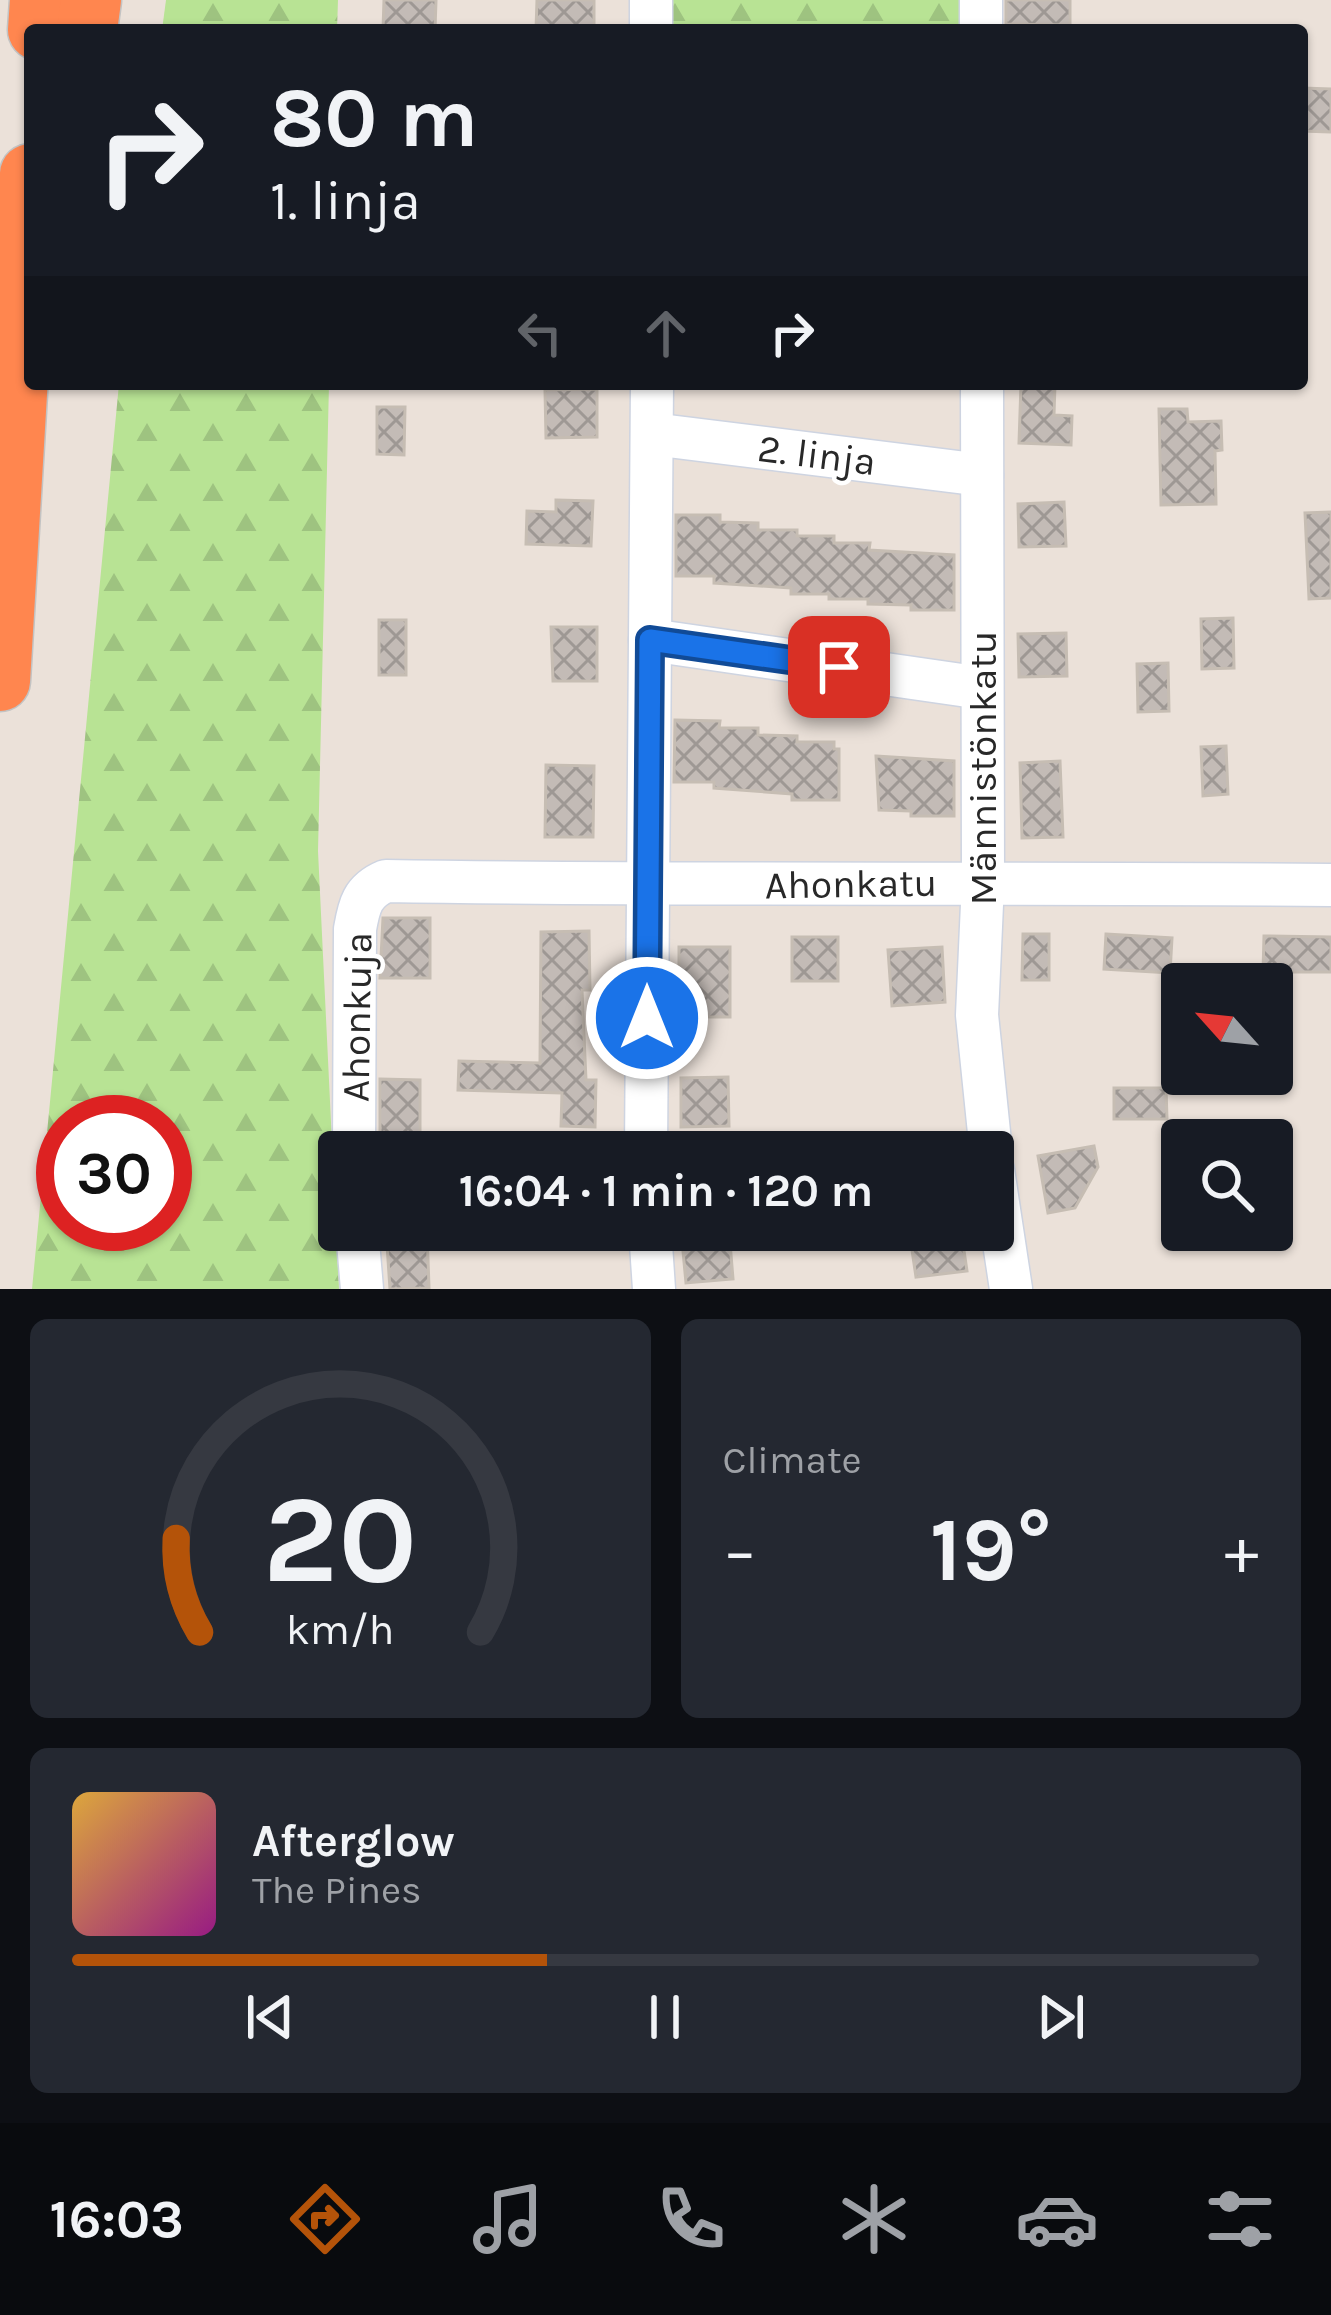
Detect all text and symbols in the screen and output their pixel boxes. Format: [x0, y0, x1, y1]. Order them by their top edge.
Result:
text: 80 m [270, 69, 478, 167]
icon: right [72, 72, 228, 228]
text: 1. linja [270, 169, 421, 233]
icon: left [507, 300, 573, 366]
icon: ahead [633, 300, 699, 366]
icon: right [759, 300, 825, 366]
street label: 2. linja [755, 425, 879, 485]
pin [788, 616, 890, 718]
street label: Männistönkatu [960, 631, 1006, 905]
icon: arrive [806, 634, 872, 700]
street label: Ahonkatu [764, 859, 938, 909]
street label: Ahonkuja [333, 932, 381, 1102]
position arrow [584, 955, 710, 1081]
north arrow [1161, 963, 1293, 1095]
map controls [1161, 963, 1293, 1251]
speed limit sign: 30 [36, 1095, 192, 1251]
button: search [1161, 1119, 1293, 1251]
text: 16:04 · 1 min · 120 m [459, 1165, 873, 1217]
text: Climate [723, 1437, 862, 1483]
text: 20 [263, 1467, 417, 1612]
text: 19° [930, 1497, 1052, 1603]
text: − [723, 1512, 757, 1590]
text: + [1224, 1512, 1259, 1590]
text: km/h [286, 1604, 395, 1654]
text: Afterglow [252, 1815, 455, 1867]
text: The Pines [252, 1867, 422, 1913]
icon: previous [237, 1984, 303, 2050]
icon: pause [632, 1984, 698, 2050]
icon: next [1028, 1984, 1094, 2050]
icon: directions [283, 2177, 367, 2261]
icon: music [466, 2177, 550, 2261]
icon: phone [649, 2177, 733, 2261]
icon: climate [832, 2177, 916, 2261]
icon: car [1015, 2177, 1099, 2261]
icon: filters [1198, 2177, 1282, 2261]
text: 16:03 [49, 2187, 184, 2251]

